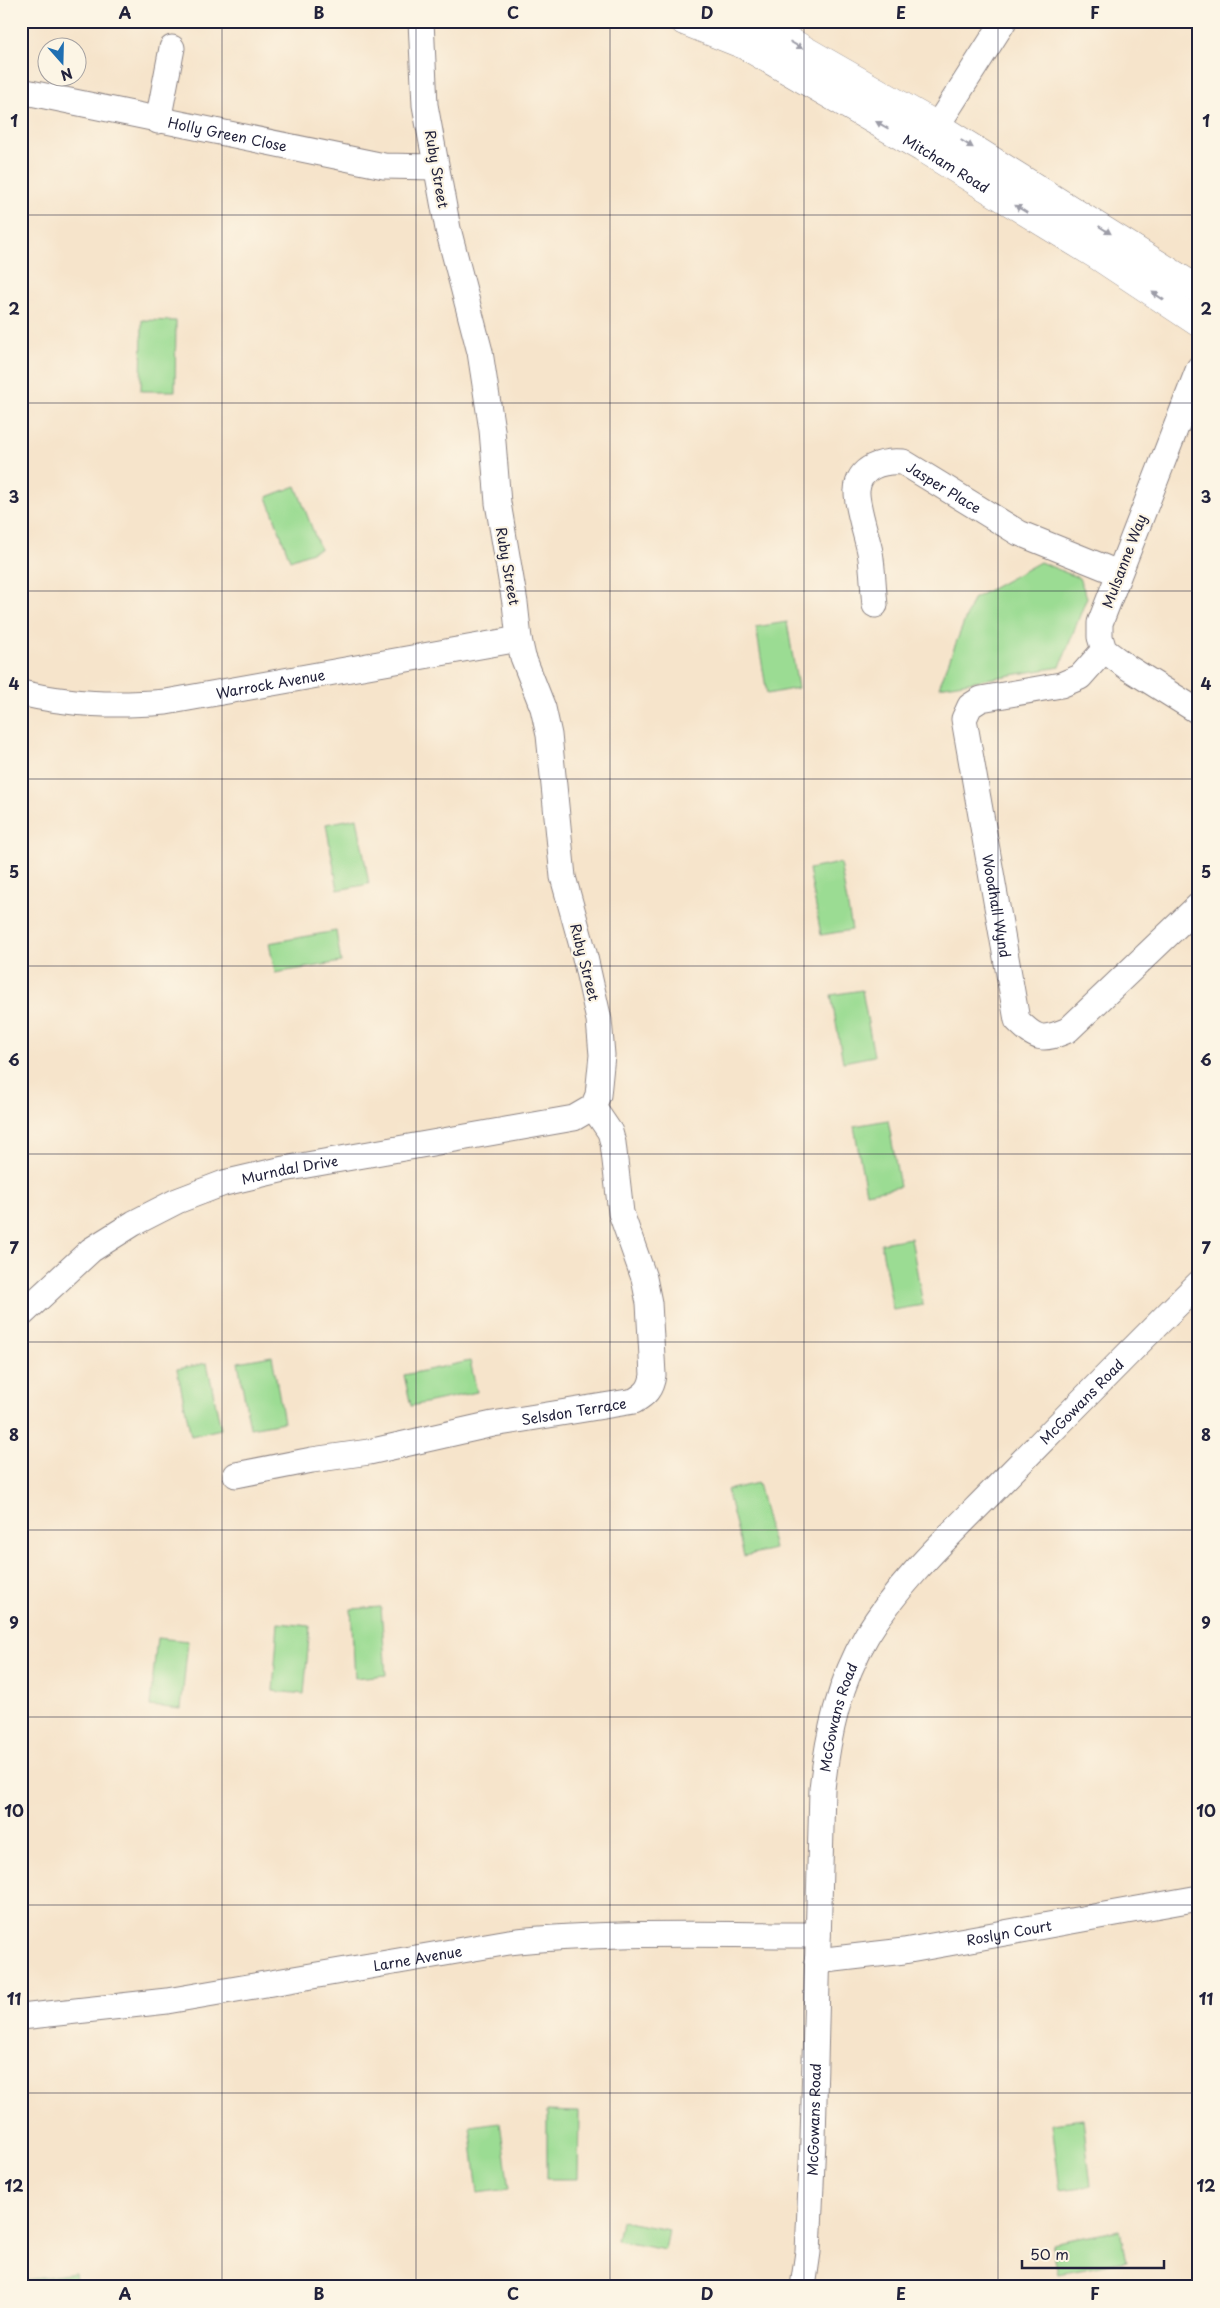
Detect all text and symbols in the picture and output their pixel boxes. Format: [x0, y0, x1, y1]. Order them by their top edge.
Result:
text: A [119, 0, 132, 24]
text: B [314, 0, 325, 24]
text: C [507, 0, 519, 24]
text: D [701, 0, 713, 24]
text: E [896, 0, 906, 24]
text: F [1090, 0, 1100, 24]
north arrow [38, 38, 88, 88]
one-way arrow [789, 41, 804, 49]
text: N [58, 63, 75, 86]
text: 1 [10, 108, 18, 132]
text: 1 [1202, 108, 1210, 132]
street label: Holly Green Close [166, 111, 289, 156]
one-way arrow [875, 120, 889, 129]
street label: Ruby Street [420, 128, 454, 210]
street label: Mitcham Road [899, 129, 994, 198]
one-way arrow [961, 139, 974, 149]
one-way arrow [1014, 204, 1028, 213]
one-way arrow [1099, 225, 1112, 235]
one-way arrow [1151, 291, 1165, 301]
text: 2 [8, 296, 20, 320]
text: 2 [1200, 296, 1212, 320]
street label: Jasper Place [902, 456, 985, 518]
text: 3 [9, 484, 19, 508]
text: 3 [1201, 484, 1211, 508]
street label: Mulsanne Way [1096, 511, 1152, 611]
street label: Ruby Street [491, 525, 525, 607]
street label: Warrock Avenue [214, 663, 327, 703]
text: 4 [9, 671, 20, 695]
text: 4 [1201, 671, 1212, 695]
street label: Woodhall Wynd [977, 852, 1016, 959]
text: 5 [9, 859, 19, 883]
text: 5 [1201, 859, 1211, 883]
street label: Ruby Street [565, 921, 605, 1003]
text: 6 [8, 1047, 20, 1071]
text: 6 [1200, 1047, 1212, 1071]
street label: Murndal Drive [239, 1149, 339, 1189]
text: 7 [9, 1235, 19, 1259]
text: 7 [1201, 1235, 1211, 1259]
street label: McGowans Road [1034, 1354, 1128, 1449]
street label: Selsdon Terrace [520, 1392, 628, 1430]
text: 8 [9, 1422, 19, 1446]
text: 8 [1201, 1422, 1211, 1446]
text: 9 [9, 1610, 19, 1634]
text: 9 [1201, 1610, 1211, 1634]
street label: McGowans Road [814, 1659, 862, 1773]
text: 10 [4, 1798, 24, 1822]
text: 10 [1196, 1798, 1216, 1822]
street label: Roslyn Court [964, 1914, 1053, 1950]
street label: Larne Avenue [371, 1940, 464, 1976]
text: 11 [7, 1986, 21, 2010]
text: 11 [1199, 1986, 1213, 2010]
street label: McGowans Road [801, 2063, 825, 2176]
text: 12 [5, 2173, 23, 2197]
text: 12 [1197, 2173, 1215, 2197]
scale bar [1022, 2238, 1165, 2270]
text: 50 m [1030, 2242, 1069, 2265]
text: A [119, 2281, 132, 2305]
text: B [314, 2281, 325, 2305]
text: C [507, 2281, 519, 2305]
text: D [701, 2281, 713, 2305]
text: E [896, 2281, 906, 2305]
text: F [1090, 2281, 1100, 2305]

